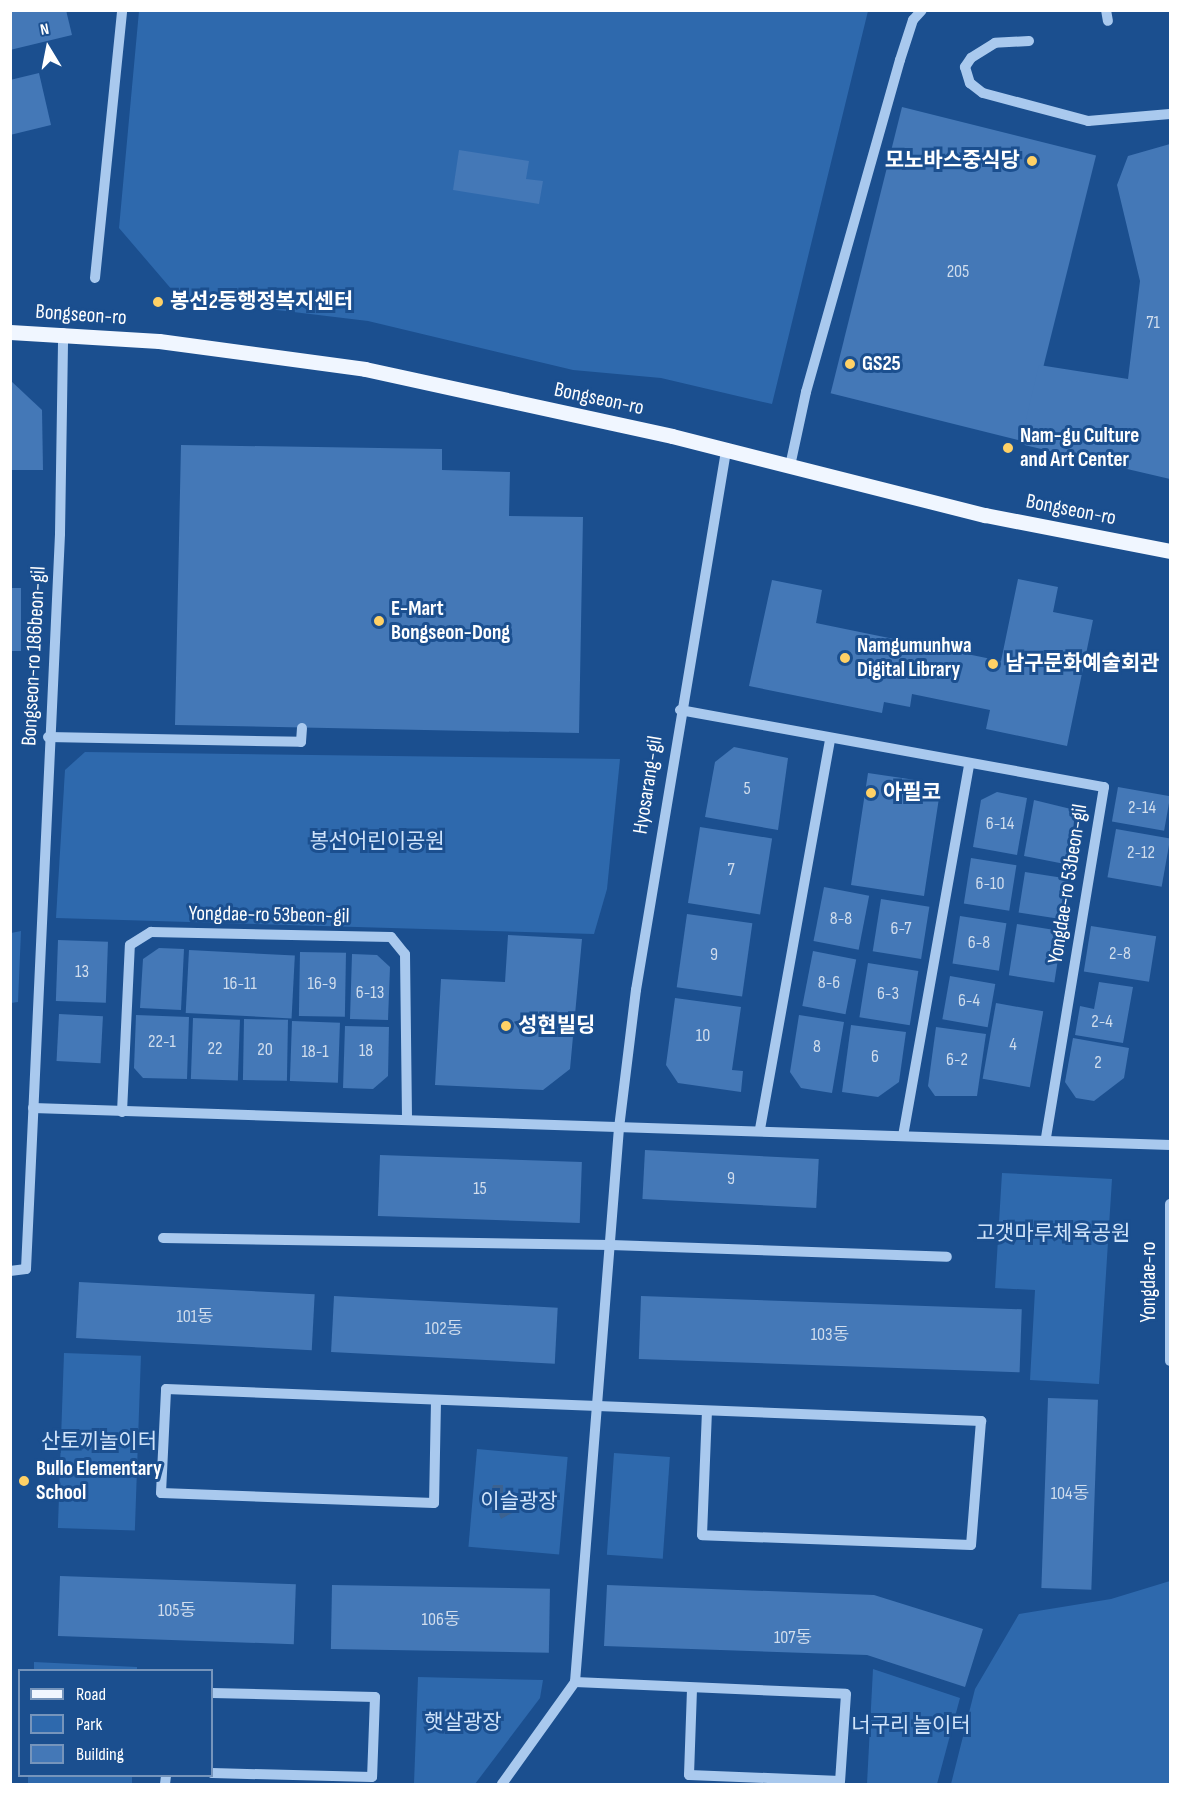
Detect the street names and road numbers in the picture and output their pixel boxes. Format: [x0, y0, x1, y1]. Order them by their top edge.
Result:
street label: Bongseon-ro [35, 299, 127, 331]
street label: Bongseon-ro [552, 377, 646, 421]
street label: Bongseon-ro [1024, 489, 1118, 531]
street label: Bongseon-ro 186beon-gil [17, 566, 51, 746]
street label: Hyosarang-gil [628, 734, 668, 836]
street label: Yongdae-ro 53beon-gil [1043, 803, 1093, 965]
street label: Yongdae-ro 53beon-gil [188, 901, 350, 929]
street label: Yongdae-ro [1136, 1241, 1162, 1323]

